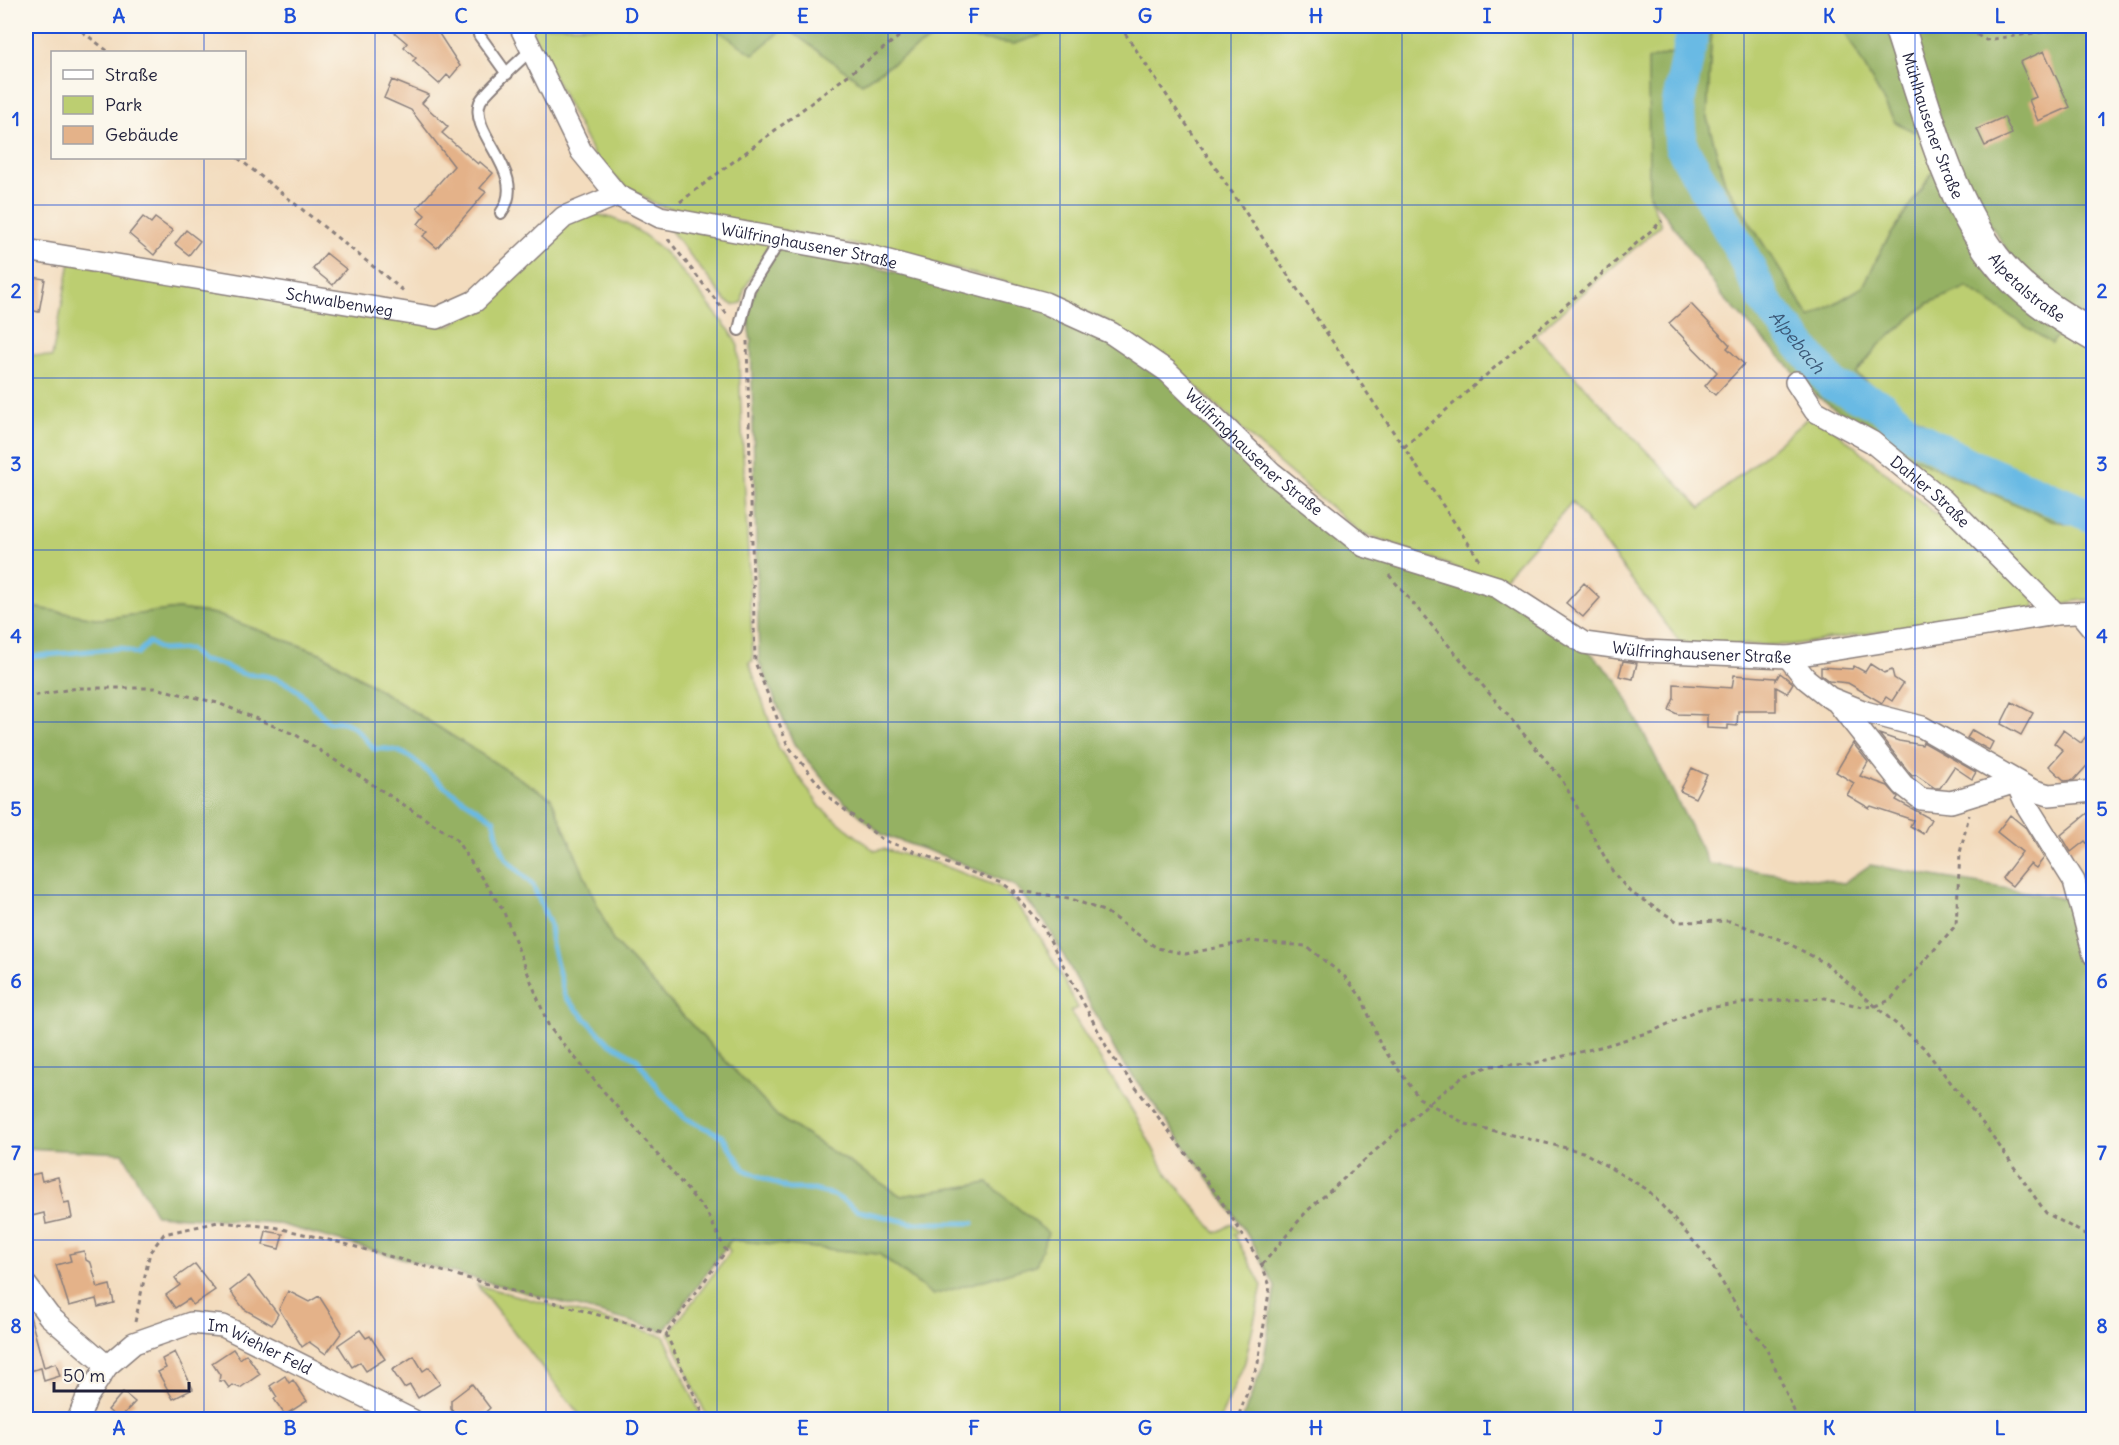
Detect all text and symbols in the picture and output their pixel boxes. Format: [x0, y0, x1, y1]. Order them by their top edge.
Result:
text: A [113, 3, 126, 28]
text: B [283, 3, 297, 28]
text: C [454, 3, 468, 28]
text: D [625, 3, 639, 28]
text: E [797, 3, 809, 28]
text: F [968, 3, 980, 28]
text: G [1138, 3, 1152, 28]
text: H [1309, 3, 1323, 28]
text: I [1483, 3, 1492, 28]
text: J [1653, 3, 1664, 28]
text: K [1823, 3, 1836, 28]
text: L [1995, 3, 2006, 28]
street label: Mühlhausener Straße [1898, 50, 1968, 202]
legend [51, 51, 246, 159]
text: Straße [105, 63, 158, 86]
text: Park [105, 93, 142, 116]
text: 1 [12, 106, 20, 131]
text: 1 [2098, 106, 2106, 131]
text: Gebäude [105, 123, 178, 146]
street label: Wülfringhausener Straße [719, 218, 899, 273]
street label: Alpetalstraße [1984, 249, 2069, 326]
text: 2 [11, 278, 22, 303]
text: 2 [2097, 278, 2108, 303]
street label: Schwalbenweg [285, 283, 395, 321]
water label: Alpebach [1765, 305, 1831, 378]
street label: Wülfringhausener Straße [1181, 384, 1327, 519]
text: 3 [10, 451, 22, 476]
street label: Dahler Straße [1886, 451, 1974, 531]
text: 3 [2096, 451, 2108, 476]
text: 4 [10, 623, 22, 648]
text: 4 [2096, 623, 2108, 648]
street label: Wülfringhausener Straße [1611, 637, 1792, 667]
text: 5 [10, 796, 22, 821]
text: 5 [2096, 796, 2108, 821]
text: 6 [10, 968, 22, 993]
text: 6 [2096, 968, 2108, 993]
text: 7 [11, 1140, 21, 1165]
text: 7 [2097, 1140, 2107, 1165]
text: 8 [10, 1313, 22, 1338]
text: 8 [2096, 1313, 2108, 1338]
street label: Im Wiehler Feld [207, 1315, 315, 1379]
scale bar [54, 1355, 189, 1393]
text: 50 m [63, 1364, 105, 1387]
text: A [113, 1415, 126, 1440]
text: B [283, 1415, 297, 1440]
text: C [454, 1415, 468, 1440]
text: D [625, 1415, 639, 1440]
text: E [797, 1415, 809, 1440]
text: F [968, 1415, 980, 1440]
text: G [1138, 1415, 1152, 1440]
text: H [1309, 1415, 1323, 1440]
text: I [1483, 1415, 1492, 1440]
text: J [1653, 1415, 1664, 1440]
text: K [1823, 1415, 1836, 1440]
text: L [1995, 1415, 2006, 1440]

